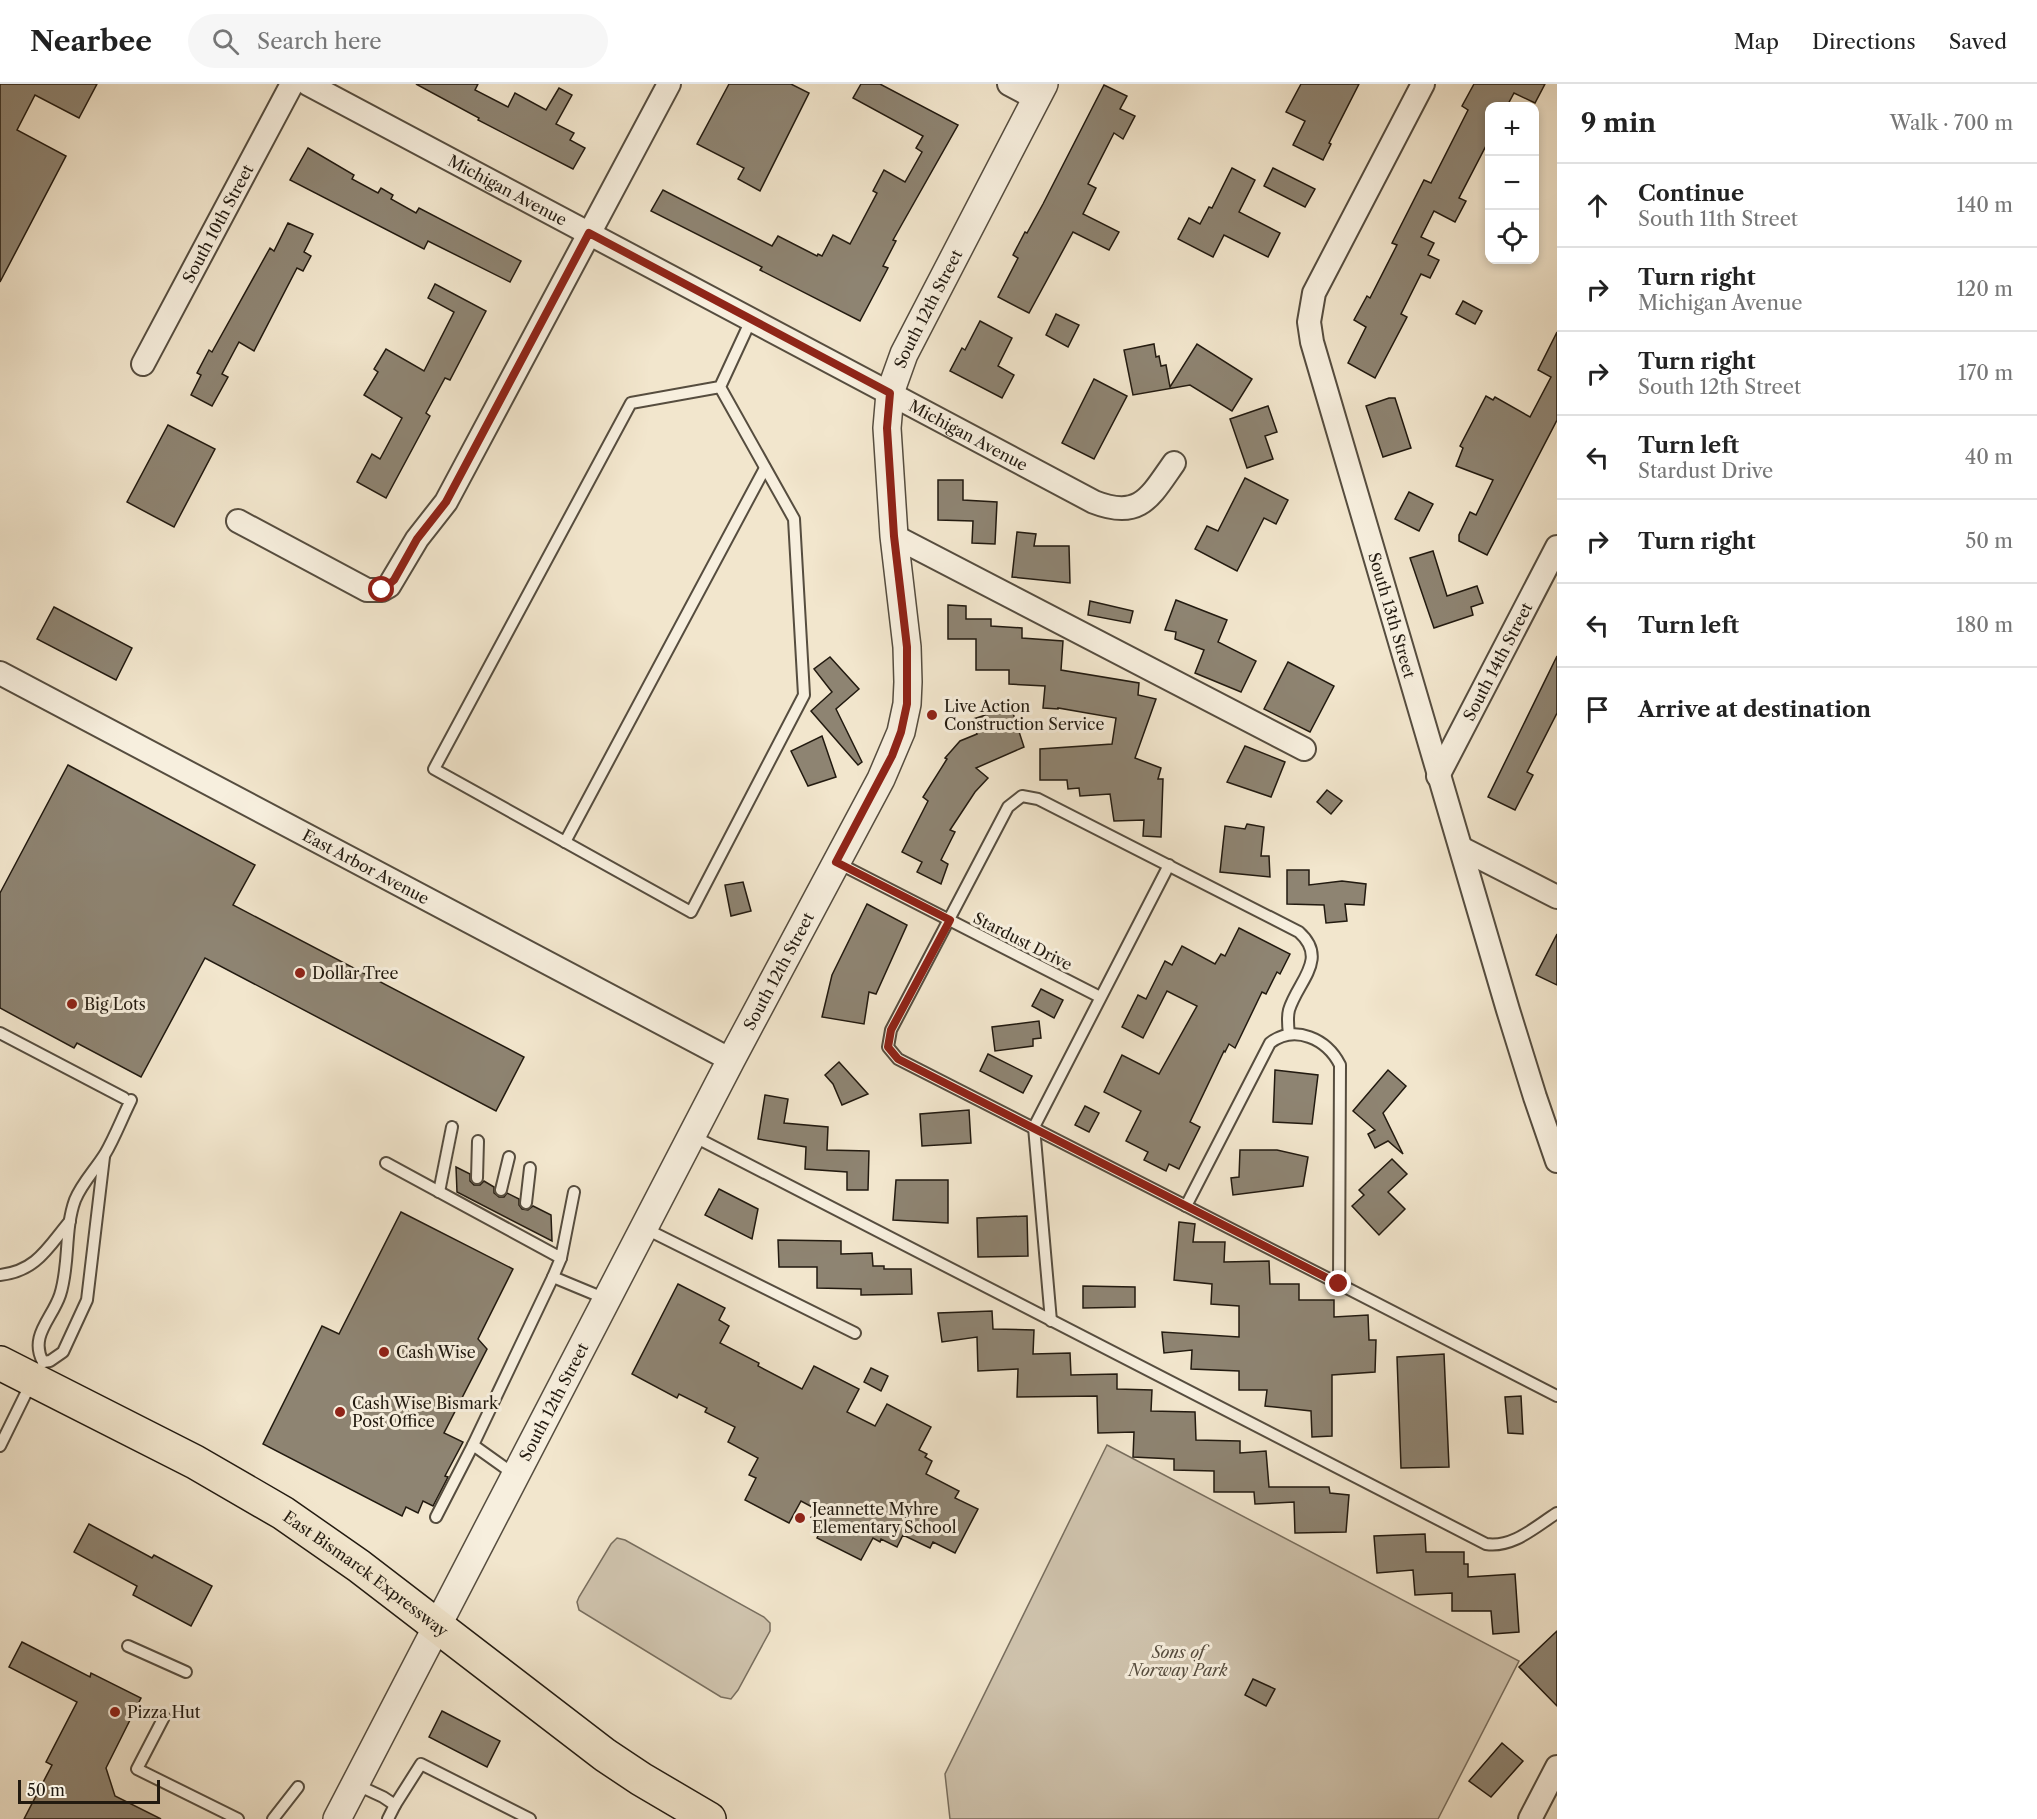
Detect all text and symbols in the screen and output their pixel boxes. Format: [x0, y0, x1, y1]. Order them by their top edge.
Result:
search box [188, 14, 608, 68]
text: Nearbee [30, 24, 152, 58]
icon: search [209, 25, 242, 58]
text: Search here [257, 28, 382, 55]
text: Map [1734, 29, 1779, 54]
text: Directions [1812, 29, 1916, 54]
text: Saved [1949, 29, 2007, 54]
map controls [1485, 102, 1539, 264]
button: + [1485, 102, 1539, 156]
text: 9 min [1581, 107, 1656, 139]
text: Walk · 700 m [1890, 111, 2013, 135]
street label: Michigan Avenue [445, 150, 570, 230]
button: − [1485, 156, 1539, 210]
street label: South 10th Street [178, 161, 258, 286]
text: Continue [1638, 180, 1744, 207]
icon: ahead [1581, 189, 1614, 222]
text: 140 m [1956, 193, 2013, 217]
text: South 11th Street [1638, 207, 1798, 231]
button: locate [1485, 210, 1539, 264]
street label: South 12th Street [890, 246, 967, 371]
text: Turn right [1638, 264, 1756, 291]
icon: right [1581, 273, 1614, 306]
text: 120 m [1956, 277, 2013, 301]
text: Michigan Avenue [1638, 291, 1803, 315]
text: Turn right [1638, 348, 1756, 375]
icon: right [1581, 357, 1614, 390]
text: 170 m [1958, 361, 2013, 385]
text: South 12th Street [1638, 375, 1801, 399]
street label: Michigan Avenue [906, 395, 1031, 475]
text: Turn left [1638, 432, 1739, 459]
icon: left [1581, 441, 1614, 474]
text: 40 m [1965, 445, 2013, 469]
text: Stardust Drive [1638, 459, 1773, 483]
icon: right [1581, 525, 1614, 558]
text: Turn right [1638, 528, 1756, 555]
text: 50 m [1966, 529, 2013, 553]
street label: South 13th Street [1364, 550, 1420, 681]
route start [368, 576, 394, 602]
street label: South 14th Street [1459, 599, 1537, 724]
icon: left [1581, 609, 1614, 642]
text: Turn left [1638, 612, 1739, 639]
text: 180 m [1956, 613, 2013, 637]
icon: arrive [1581, 693, 1614, 726]
place label: Live Action Construction Service [944, 696, 1105, 734]
text: Arrive at destination [1638, 696, 1871, 723]
marker: Live Action Construction Service [925, 708, 939, 722]
street label: East Arbor Avenue [299, 825, 433, 908]
street label: South 12th Street [739, 908, 818, 1033]
street label: Stardust Drive [970, 908, 1076, 974]
place label: Dollar Tree [312, 963, 398, 983]
marker: Dollar Tree [293, 966, 307, 980]
place label: Big Lots [84, 994, 146, 1014]
marker: Big Lots [65, 997, 79, 1011]
route end [1325, 1270, 1351, 1296]
street label: South 12th Street [515, 1339, 593, 1464]
place label: Cash Wise [396, 1342, 476, 1362]
marker: Cash Wise [377, 1345, 391, 1359]
place label: Cash Wise Bismark Post Office [352, 1393, 499, 1431]
marker: Cash Wise Bismark Post Office [333, 1405, 347, 1419]
place label: Jeannette Myhre Elementary School [809, 1499, 957, 1537]
street label: East Bismarck Expressway [279, 1506, 453, 1642]
marker: Jeannette Myhre Elementary School [793, 1511, 807, 1525]
park label: Sons of Norway Park [1127, 1642, 1228, 1680]
place label: Pizza Hut [127, 1702, 201, 1722]
marker: Pizza Hut [108, 1705, 122, 1719]
scale bar [18, 1777, 160, 1804]
text: 50 m [27, 1780, 65, 1800]

